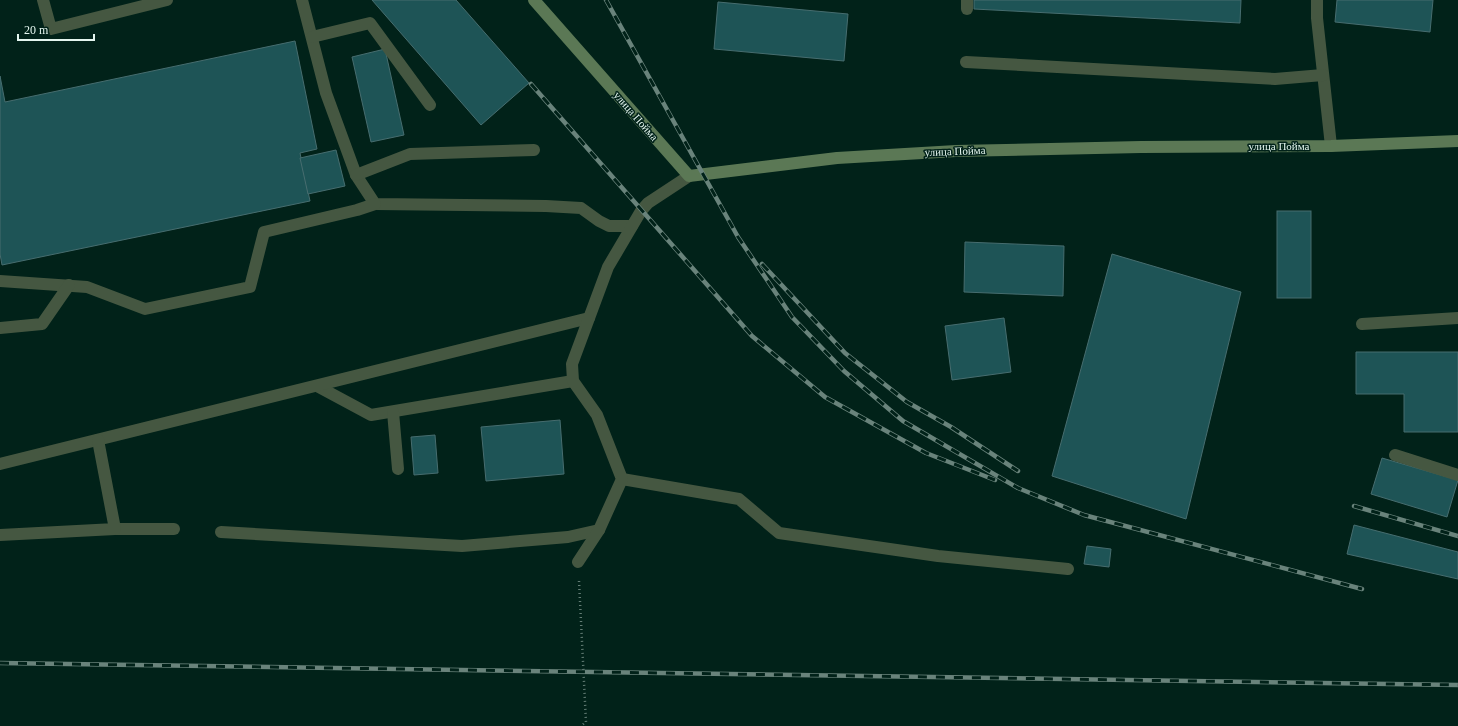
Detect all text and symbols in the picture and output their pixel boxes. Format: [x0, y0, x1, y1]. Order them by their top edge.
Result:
scale bar [18, 16, 94, 42]
text: 20 m [24, 23, 49, 37]
street label: улица Пойма [611, 89, 661, 143]
street label: улица Пойма [1248, 140, 1310, 152]
street label: улица Пойма [924, 144, 986, 158]

